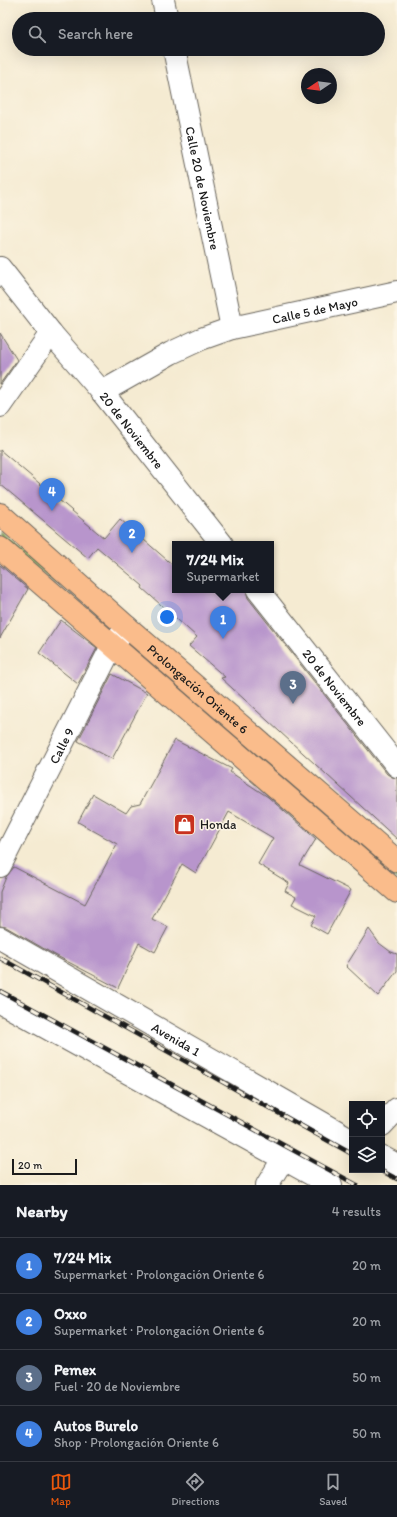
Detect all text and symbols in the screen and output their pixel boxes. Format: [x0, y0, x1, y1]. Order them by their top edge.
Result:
search box [12, 12, 385, 56]
icon: search [26, 23, 48, 45]
text: Search here [58, 25, 133, 43]
north arrow [301, 68, 337, 104]
street label: Calle 20 de Noviembre [182, 125, 223, 251]
street label: Calle 5 de Mayo [271, 294, 360, 327]
street label: 20 de Noviembre [97, 389, 167, 472]
pin: 4 [39, 478, 65, 511]
pin: 2 [119, 520, 145, 553]
popup [172, 541, 274, 593]
text: 7/24 Mix [186, 551, 244, 569]
text: Supermarket [186, 569, 260, 584]
pin: 1 [210, 606, 236, 639]
your location [157, 607, 177, 627]
street label: Prolongación Oriente 6 [144, 641, 251, 737]
street label: 20 de Noviembre [300, 646, 369, 729]
pin: 3 [280, 671, 306, 704]
street label: Calle 9 [46, 725, 77, 766]
shop icon: Honda [172, 811, 198, 837]
place label: Honda [200, 817, 237, 832]
street label: Avenida 1 [149, 1020, 203, 1059]
map controls [349, 1101, 385, 1173]
button: locate [349, 1101, 385, 1137]
button: layers [349, 1137, 385, 1173]
scale bar [12, 1157, 77, 1176]
text: 20 m [18, 1159, 42, 1172]
text: Nearby [16, 1201, 68, 1221]
text: 4 results [332, 1204, 381, 1219]
text: 7/24 Mix [54, 1249, 111, 1267]
text: 1 [26, 1258, 32, 1273]
text: 20 m [352, 1258, 381, 1273]
text: Supermarket · Prolongación Oriente 6 [54, 1267, 265, 1282]
text: Oxxo [54, 1305, 87, 1323]
text: 2 [26, 1314, 32, 1329]
text: 20 m [352, 1314, 381, 1329]
text: Supermarket · Prolongación Oriente 6 [54, 1323, 265, 1338]
text: Pemex [54, 1361, 96, 1379]
text: 3 [25, 1370, 33, 1385]
text: 50 m [352, 1370, 381, 1385]
text: Fuel · 20 de Noviembre [54, 1379, 180, 1394]
text: Autos Burelo [54, 1417, 138, 1435]
text: 4 [25, 1426, 33, 1441]
text: 50 m [352, 1426, 381, 1441]
text: Shop · Prolongación Oriente 6 [54, 1435, 219, 1450]
tab: Map [50, 1471, 72, 1508]
tab: Directions [171, 1471, 220, 1508]
tab: Saved [319, 1471, 347, 1508]

